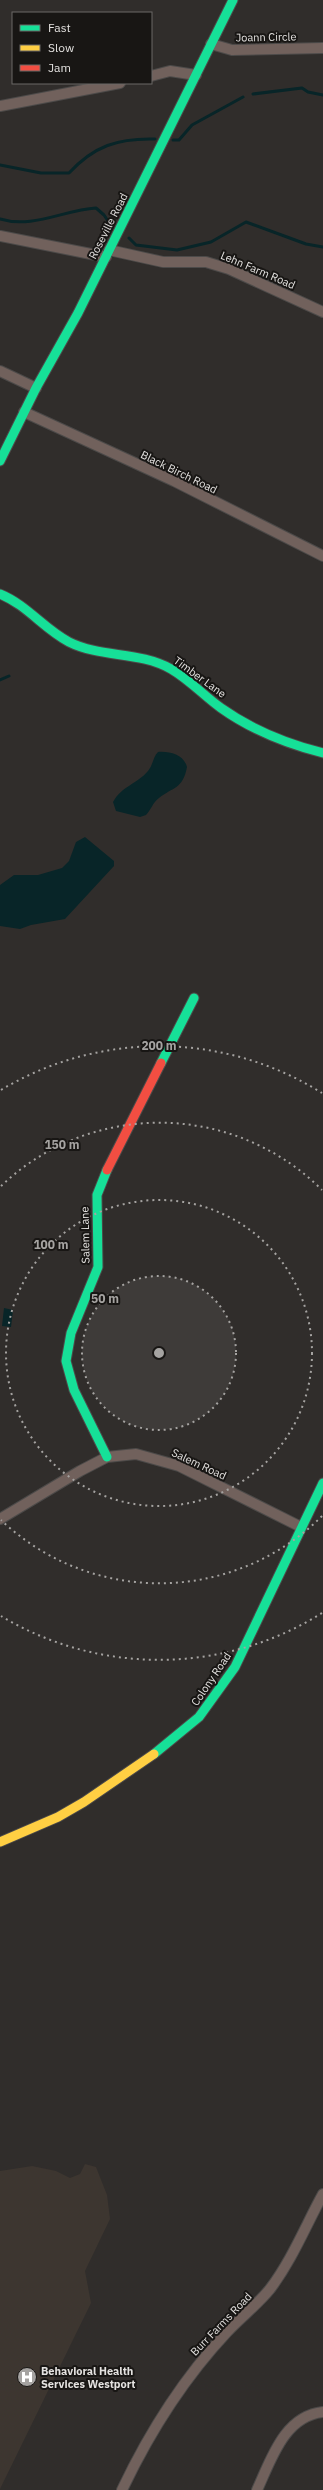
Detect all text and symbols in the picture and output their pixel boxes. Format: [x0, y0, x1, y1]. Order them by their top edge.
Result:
legend [12, 12, 152, 84]
text: Fast [48, 20, 71, 35]
street label: Joann Circle [235, 29, 297, 45]
text: Slow [48, 40, 74, 55]
text: Jam [48, 60, 71, 75]
street label: Roseville Road [85, 191, 131, 261]
street label: Lehn Farm Road [219, 248, 297, 292]
street label: Black Birch Road [138, 447, 220, 497]
street label: Timber Lane [171, 653, 229, 701]
text: 200 m [141, 1038, 177, 1053]
text: 150 m [44, 1137, 80, 1152]
street label: Salem Lane [78, 1206, 92, 1264]
text: 100 m [33, 1237, 69, 1252]
text: 50 m [91, 1291, 119, 1306]
centre of rings [152, 1346, 166, 1360]
street label: Salem Road [169, 1445, 229, 1483]
street label: Colony Road [188, 1650, 234, 1708]
street label: Burr Farms Road [187, 2289, 255, 2359]
place label: Behavioral Health Services Westport [41, 2364, 135, 2391]
hospital icon: Behavioral Health Services Westport [16, 2366, 38, 2388]

